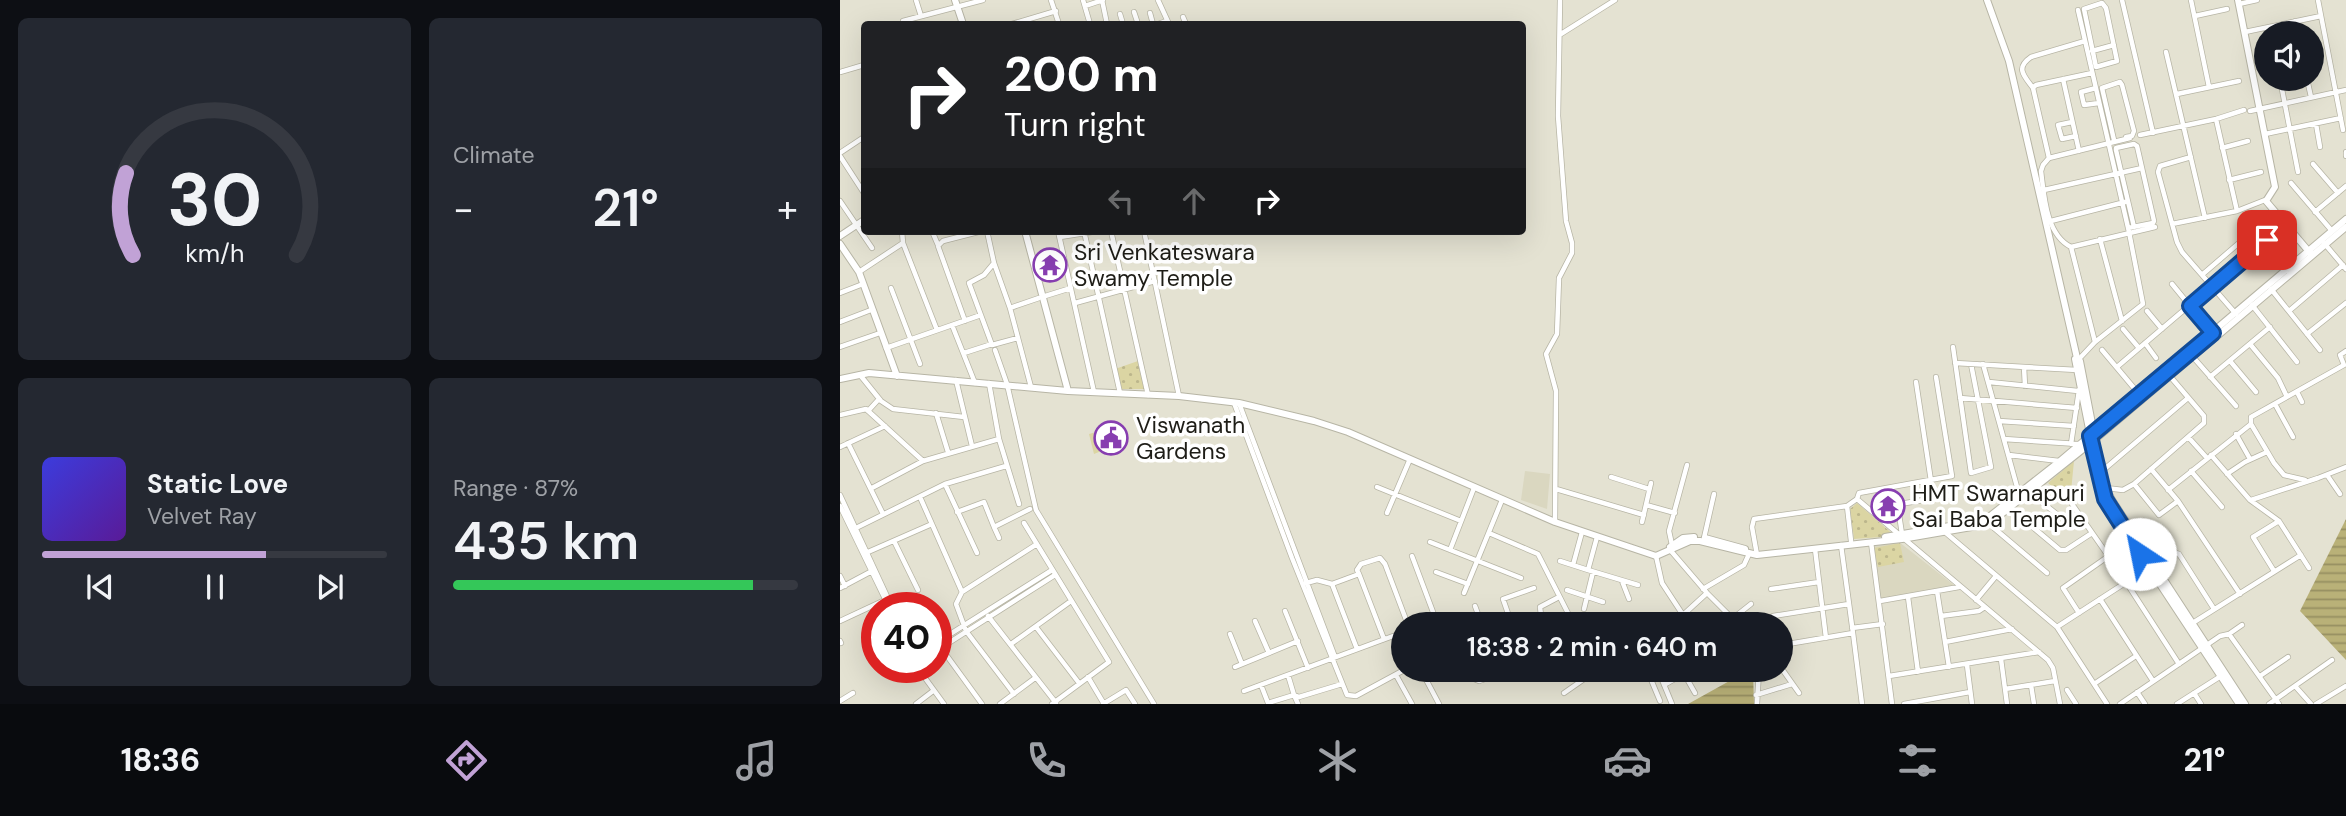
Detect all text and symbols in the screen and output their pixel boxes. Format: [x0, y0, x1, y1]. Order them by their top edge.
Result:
map controls [2254, 21, 2324, 91]
button: sound [2254, 21, 2324, 91]
text: 200 m [1004, 42, 1159, 106]
icon: right [889, 49, 980, 140]
text: Turn right [1004, 104, 1146, 146]
text: Climate [453, 140, 535, 170]
text: 30 [167, 153, 262, 248]
text: 21° [592, 174, 659, 242]
icon: left [1102, 182, 1140, 220]
icon: ahead [1175, 182, 1213, 220]
icon: right [1248, 182, 1286, 220]
text: − [453, 184, 474, 234]
text: + [777, 184, 798, 234]
pin [2237, 210, 2297, 270]
icon: arrive [2248, 221, 2286, 259]
text: km/h [185, 237, 244, 270]
place label: Sri Venkateswara Swamy Temple [1074, 237, 1255, 293]
temple icon: Sri Venkateswara Swamy Temple [1031, 246, 1069, 284]
place label: Viswanath Gardens [1136, 410, 1245, 466]
public building icon: Viswanath Gardens [1092, 419, 1130, 457]
text: Static Love [147, 467, 288, 501]
text: Range · 87% [453, 473, 578, 503]
place label: HMT Swarnapuri Sai Baba Temple [1912, 478, 2086, 534]
temple icon: HMT Swarnapuri Sai Baba Temple [1869, 487, 1907, 525]
text: Velvet Ray [147, 501, 257, 531]
text: 435 km [453, 507, 639, 575]
position arrow [2103, 517, 2177, 591]
icon: previous [81, 568, 119, 606]
icon: pause [196, 568, 234, 606]
icon: next [311, 568, 349, 606]
speed limit sign: 40 [861, 592, 952, 683]
text: 18:38 · 2 min · 640 m [1467, 630, 1717, 664]
icon: directions [442, 736, 491, 785]
icon: music [732, 736, 781, 785]
icon: phone [1022, 736, 1071, 785]
icon: climate [1313, 736, 1362, 785]
icon: car [1603, 736, 1652, 785]
icon: filters [1893, 736, 1942, 785]
text: 18:36 [121, 739, 200, 781]
text: 21° [2184, 739, 2225, 781]

